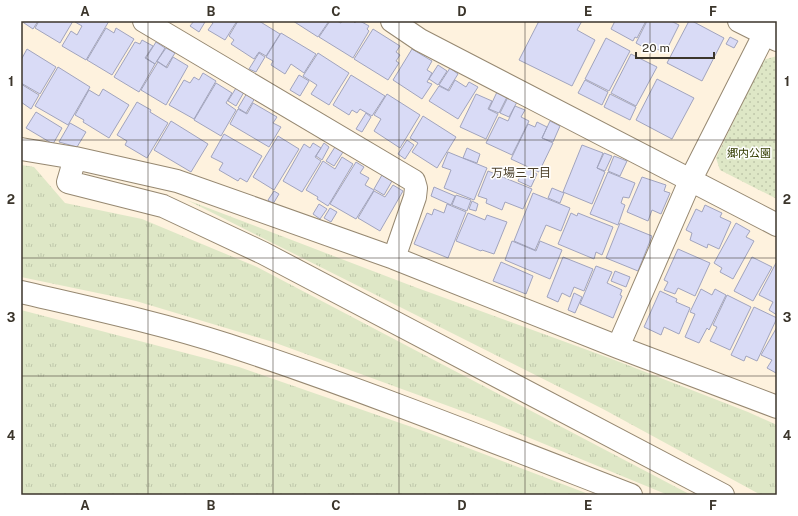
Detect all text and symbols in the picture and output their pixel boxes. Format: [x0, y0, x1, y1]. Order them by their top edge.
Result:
text: A [80, 4, 90, 19]
text: B [207, 4, 216, 19]
text: C [331, 4, 341, 19]
text: D [457, 4, 467, 19]
text: E [584, 4, 592, 19]
text: F [709, 4, 717, 19]
scale bar [636, 34, 714, 60]
text: 20 m [642, 41, 670, 55]
text: 1 [8, 74, 14, 89]
text: 1 [784, 74, 790, 89]
park label: 郷内公園 [727, 147, 771, 159]
district label: 万場三丁目 [491, 166, 551, 180]
text: 2 [7, 192, 15, 207]
text: 2 [783, 192, 791, 207]
text: 3 [7, 310, 16, 325]
text: 3 [783, 310, 792, 325]
text: 4 [7, 428, 16, 443]
text: 4 [783, 428, 792, 443]
text: A [80, 498, 90, 513]
text: B [207, 498, 216, 513]
text: C [331, 498, 341, 513]
text: D [457, 498, 467, 513]
text: E [584, 498, 592, 513]
text: F [709, 498, 717, 513]

